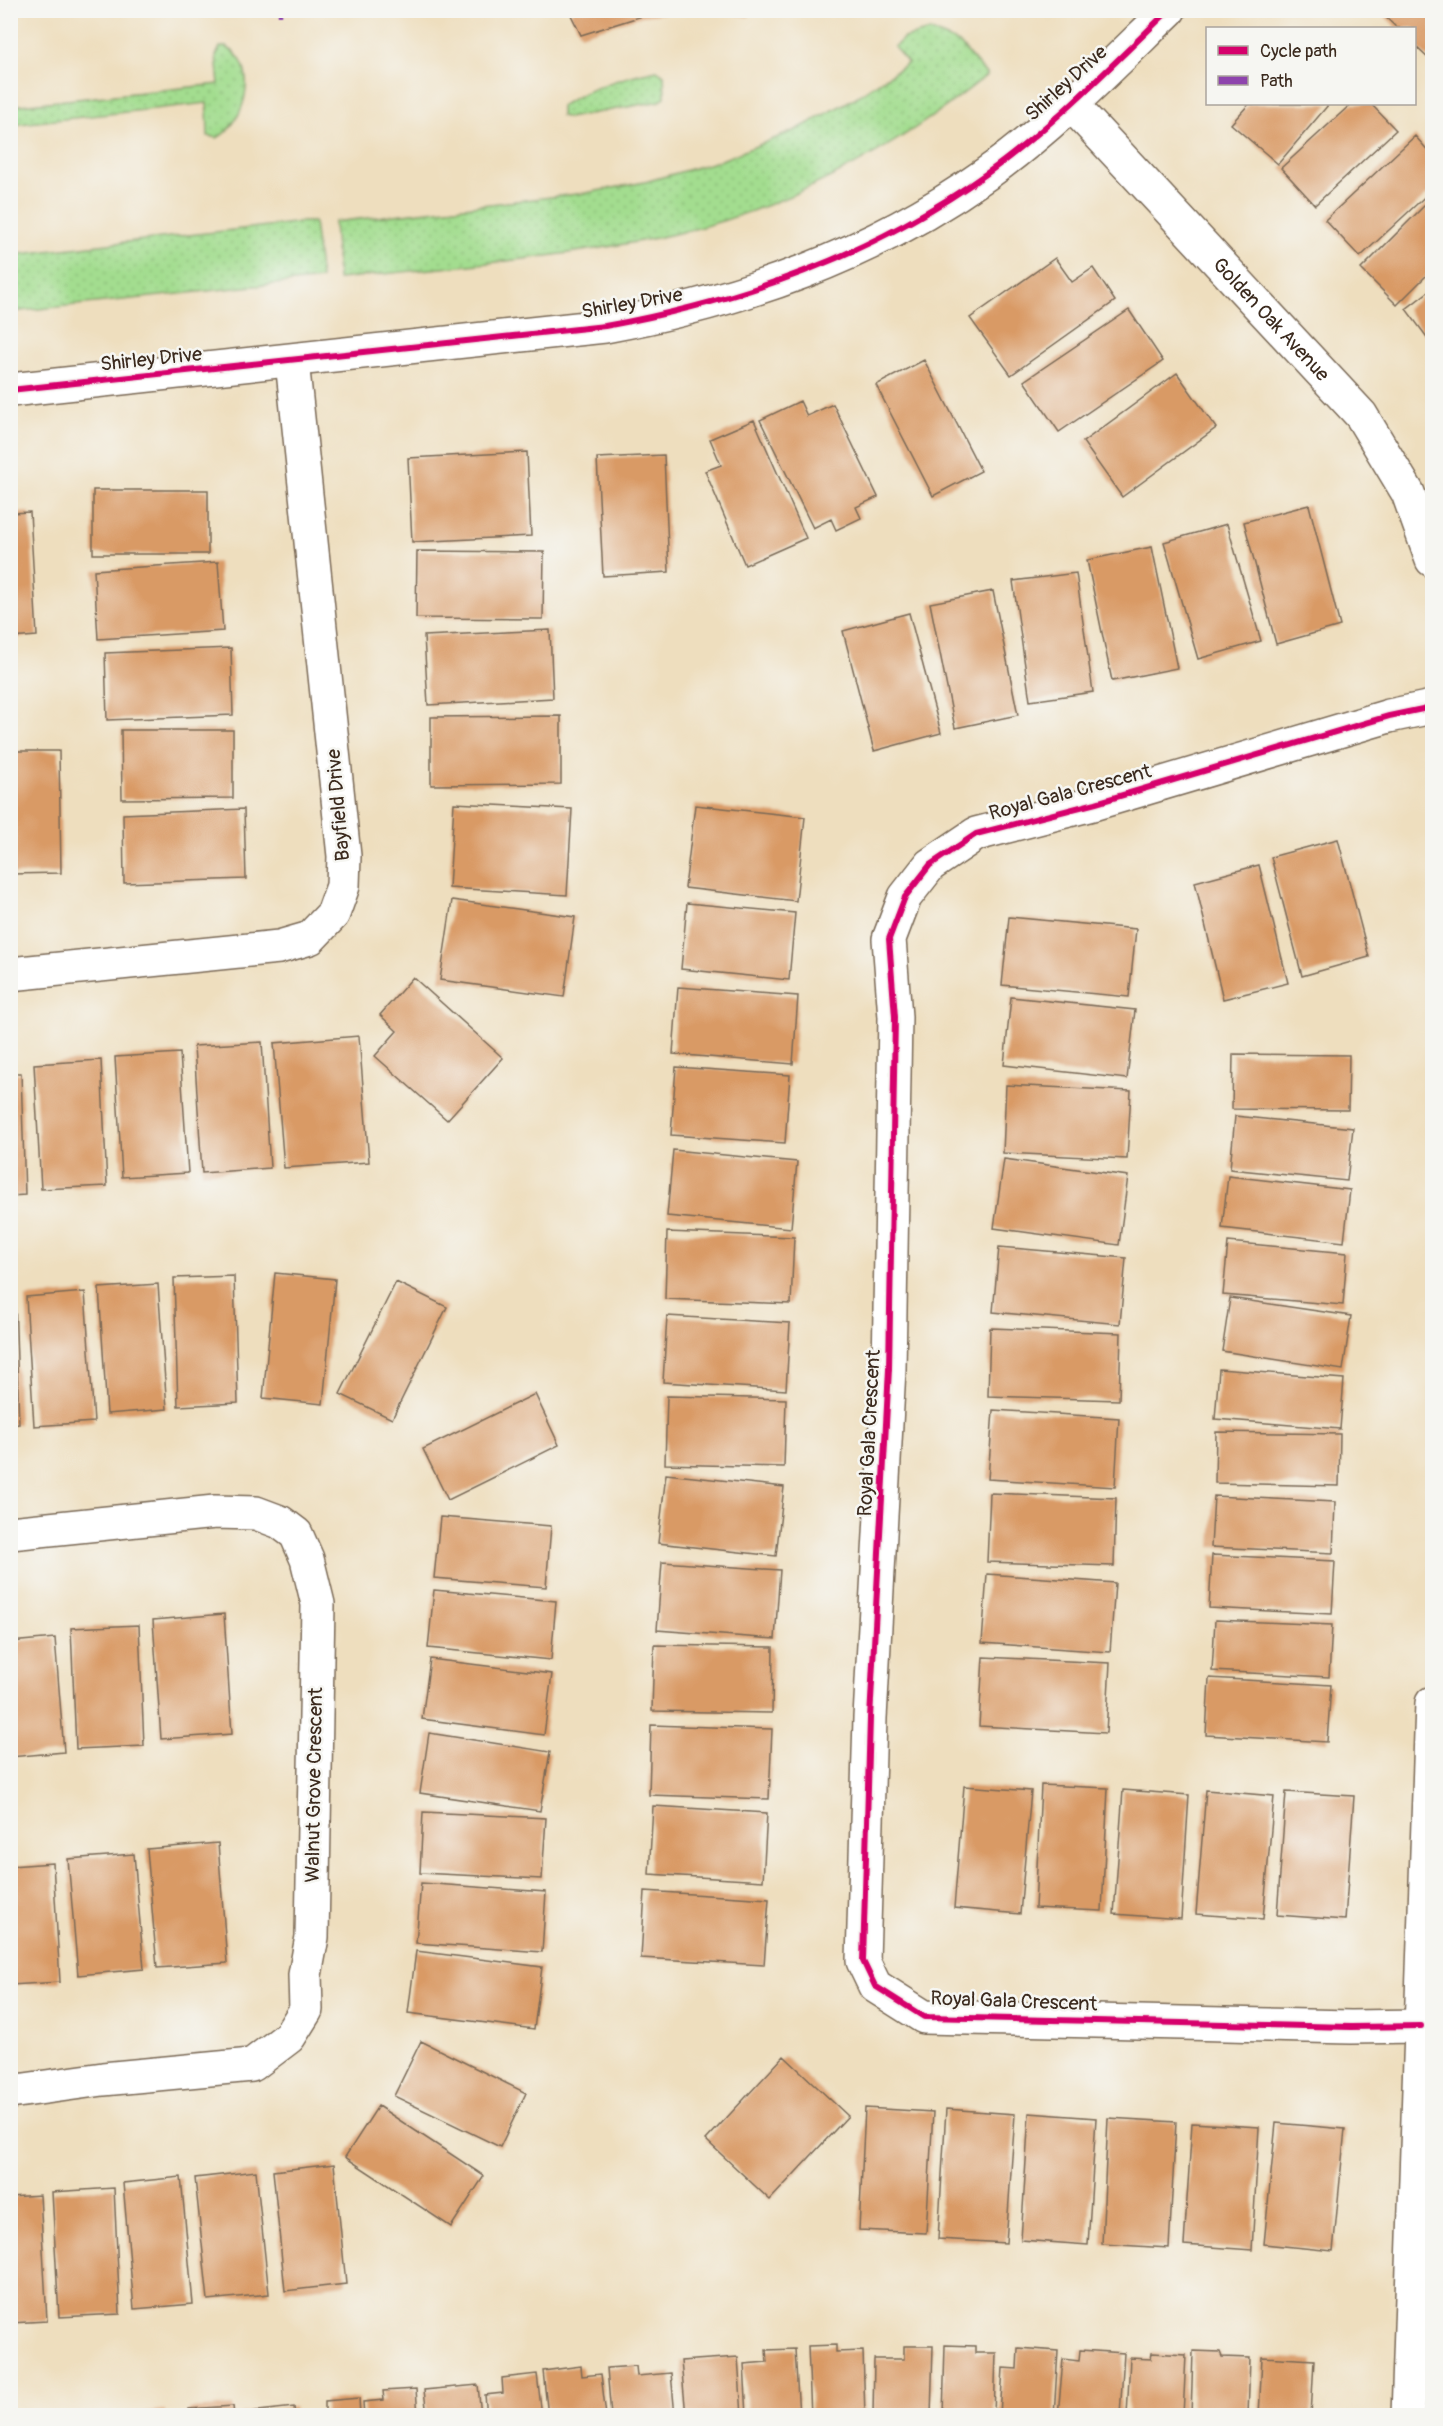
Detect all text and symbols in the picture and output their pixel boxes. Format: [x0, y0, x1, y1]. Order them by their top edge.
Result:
legend [1206, 27, 1416, 105]
street label: Shirley Drive [1020, 39, 1112, 126]
text: Cycle path [1260, 40, 1337, 63]
text: Path [1260, 70, 1293, 93]
street label: Golden Oak Avenue [1208, 252, 1335, 386]
street label: Shirley Drive [580, 282, 685, 324]
street label: Shirley Drive [99, 341, 203, 377]
street label: Bayfield Drive [321, 748, 355, 862]
street label: Royal Gala Crescent [986, 758, 1155, 826]
street label: Royal Gala Crescent [852, 1348, 886, 1517]
street label: Walnut Grove Crescent [300, 1686, 328, 1883]
street label: Royal Gala Crescent [930, 1986, 1099, 2016]

